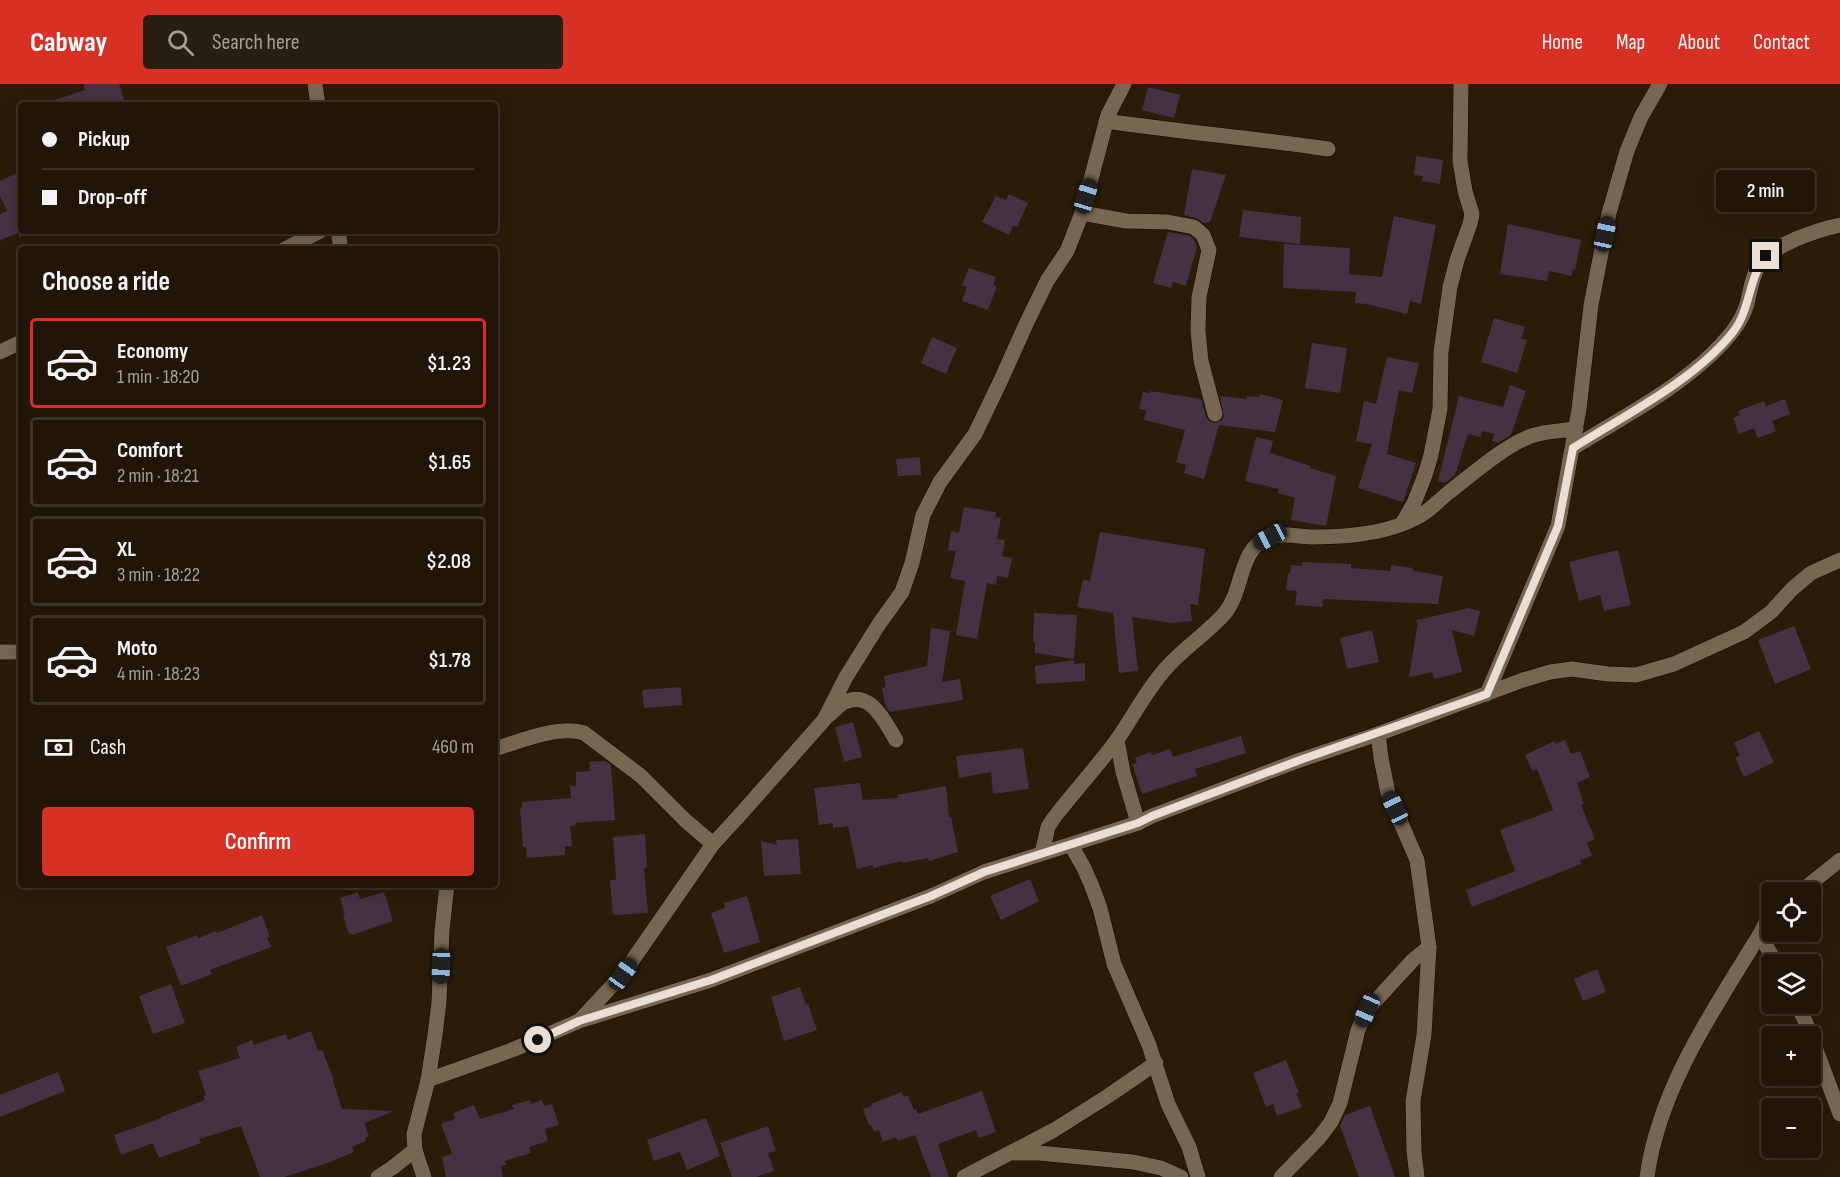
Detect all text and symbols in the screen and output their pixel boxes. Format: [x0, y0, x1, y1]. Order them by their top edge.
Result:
search box [143, 15, 563, 69]
text: Cabway [30, 26, 107, 59]
icon: search [164, 26, 197, 59]
text: Search here [212, 29, 300, 56]
text: Home [1542, 30, 1583, 55]
text: Map [1616, 30, 1645, 55]
text: About [1678, 30, 1720, 55]
text: Contact [1753, 30, 1810, 55]
text: Pickup [78, 126, 130, 153]
callout: 2 min [1716, 169, 1816, 211]
car [1072, 176, 1100, 216]
text: 2 min [1747, 179, 1784, 203]
text: Drop-off [78, 184, 147, 211]
car [1592, 215, 1618, 253]
route end [1752, 242, 1779, 269]
text: Choose a ride [42, 266, 170, 298]
icon: car [45, 336, 99, 390]
text: Economy [117, 338, 188, 365]
text: $1.23 [427, 350, 471, 377]
text: 1 min · 18:20 [117, 365, 199, 389]
icon: car [45, 435, 99, 489]
text: Comfort [117, 437, 183, 464]
text: $1.65 [428, 449, 471, 476]
text: 2 min · 18:21 [117, 464, 199, 488]
car [1250, 521, 1290, 553]
icon: car [45, 534, 99, 588]
text: XL [117, 536, 136, 563]
text: $2.08 [426, 548, 471, 575]
text: 3 min · 18:22 [117, 563, 200, 587]
icon: car [45, 633, 99, 687]
text: Moto [117, 635, 157, 662]
text: $1.78 [428, 647, 471, 674]
text: 4 min · 18:23 [117, 662, 200, 686]
icon: cash [42, 731, 75, 764]
text: Cash [90, 734, 126, 761]
text: 460 m [432, 735, 474, 759]
car [1379, 788, 1411, 828]
button: Confirm [42, 807, 474, 876]
map controls [1761, 882, 1821, 1158]
button: locate [1761, 882, 1821, 942]
car [431, 948, 451, 984]
car [605, 954, 641, 994]
button: layers [1761, 954, 1821, 1014]
car [1351, 990, 1383, 1030]
route start [524, 1026, 551, 1053]
button: + [1761, 1026, 1821, 1086]
button: − [1761, 1098, 1821, 1158]

